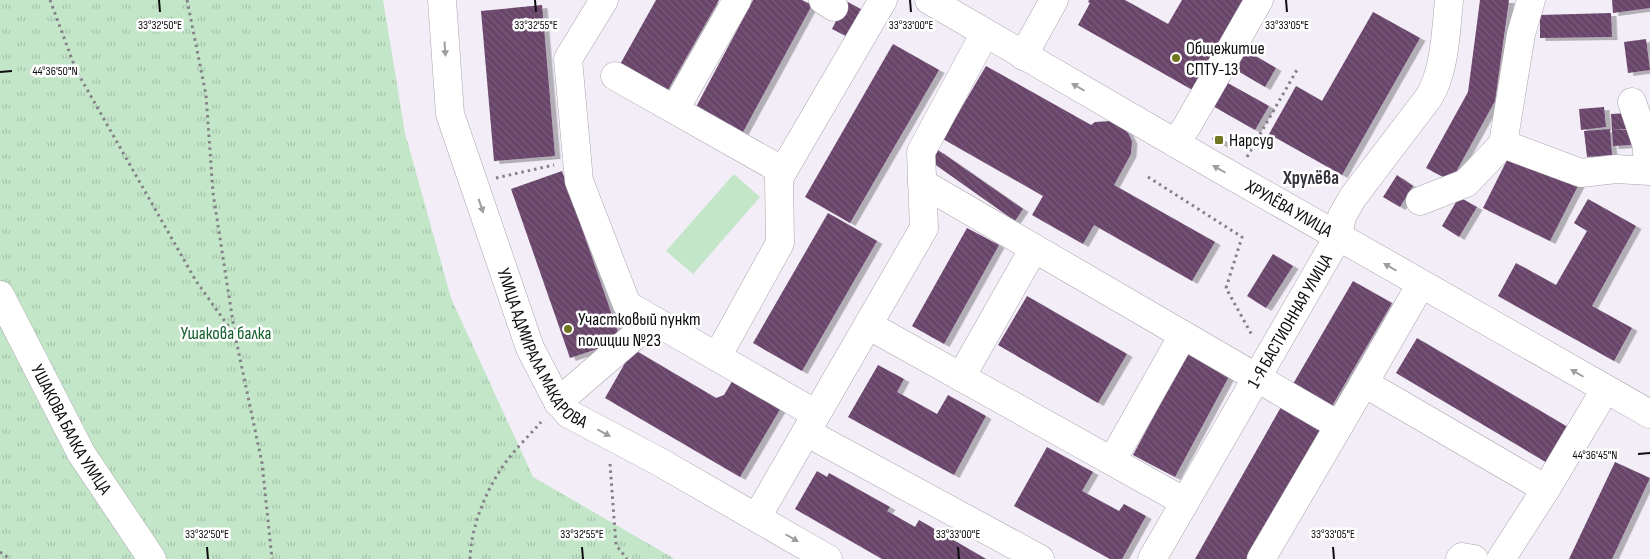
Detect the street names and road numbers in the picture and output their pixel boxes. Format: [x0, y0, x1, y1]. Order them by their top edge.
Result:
street label: ХРУЛЁВА УЛИЦА [1241, 175, 1336, 241]
street label: 1-Я БАСТИОННАЯ УЛИЦА [1243, 250, 1337, 392]
street label: УЛИЦА АДМИРАЛА МАКАРОВА [493, 265, 591, 433]
street label: УШАКОВА БАЛКА УЛИЦА [27, 361, 116, 498]

